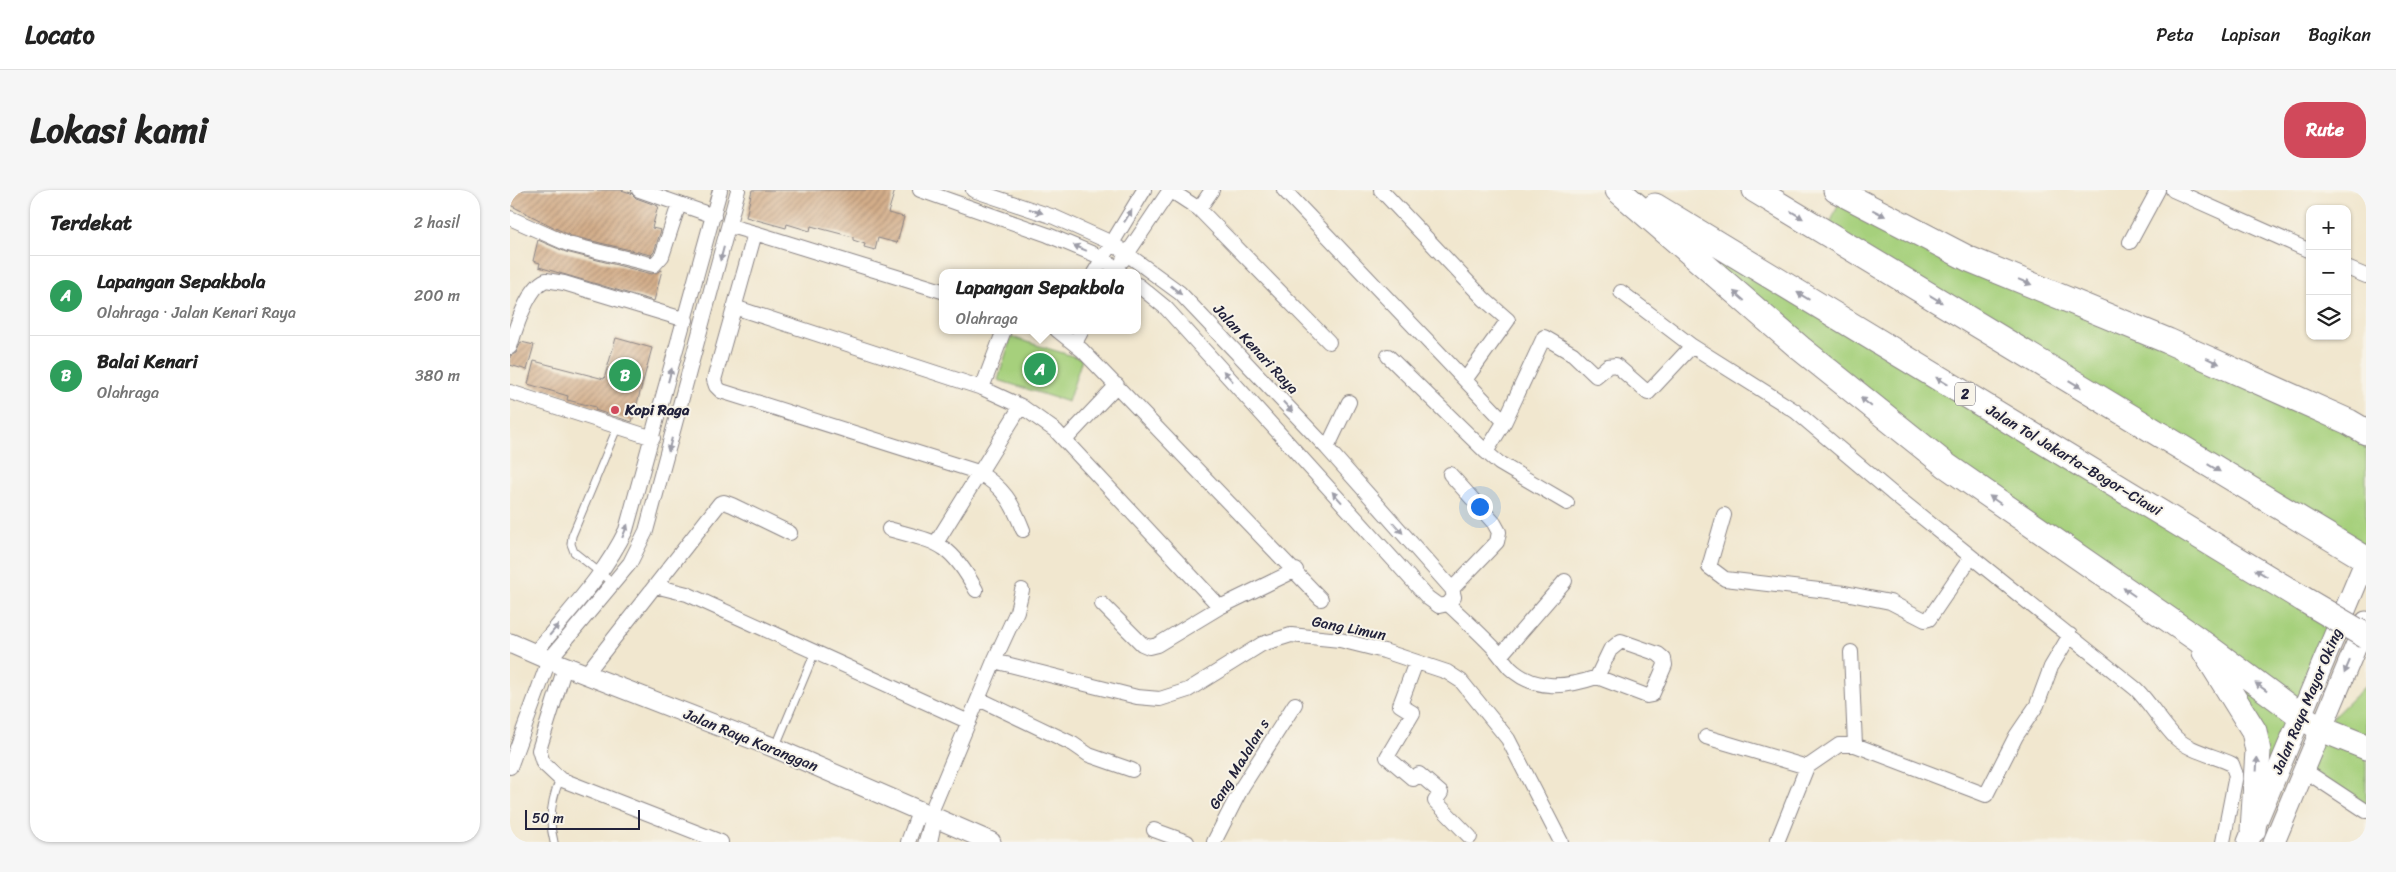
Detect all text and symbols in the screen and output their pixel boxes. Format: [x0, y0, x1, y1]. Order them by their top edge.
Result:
text: Locato [25, 14, 95, 56]
text: Peta [2156, 19, 2193, 51]
text: Lapisan [2221, 19, 2280, 51]
text: Bagikan [2308, 19, 2371, 51]
text: Lokasi kami [30, 99, 208, 161]
button: Rute [2284, 102, 2366, 158]
text: Terdekat [50, 204, 132, 242]
map controls [2306, 205, 2351, 340]
button: + [2306, 205, 2351, 250]
one-way arrow [1028, 207, 1043, 215]
text: 2 hasil [414, 208, 460, 237]
one-way arrow [1872, 209, 1886, 217]
one-way arrow [1123, 210, 1133, 223]
one-way arrow [1790, 211, 1803, 220]
one-way arrow [1073, 244, 1087, 252]
one-way arrow [718, 247, 726, 262]
button: − [2306, 250, 2351, 295]
text: Lapangan Sepakbola [97, 265, 266, 298]
popup [939, 269, 1141, 334]
text: Lapangan Sepakbola [956, 271, 1124, 304]
one-way arrow [2018, 279, 2033, 287]
text: A [61, 281, 71, 310]
text: 200 m [414, 281, 460, 310]
one-way arrow [1169, 285, 1182, 296]
one-way arrow [1733, 290, 1746, 301]
one-way arrow [1797, 292, 1810, 301]
one-way arrow [1929, 295, 1942, 304]
button: layers [2306, 295, 2351, 340]
street label: Jalan Kenari Raya [1206, 297, 1306, 401]
text: Olahraga · Jalan Kenari Raya [97, 298, 296, 327]
text: Olahraga [956, 304, 1018, 333]
text: Balai Kenari [97, 345, 198, 378]
pin: A [1024, 350, 1056, 388]
pin: B [609, 356, 641, 394]
one-way arrow [2206, 357, 2220, 365]
text: B [61, 361, 71, 390]
text: 380 m [415, 361, 460, 390]
one-way arrow [667, 368, 675, 383]
one-way arrow [1222, 371, 1234, 383]
one-way arrow [1936, 376, 1949, 385]
text: Olahraga [97, 378, 159, 407]
one-way arrow [2068, 379, 2081, 388]
road number: 2 [1955, 382, 1975, 405]
one-way arrow [1860, 396, 1873, 407]
street label: Jalan Tol Jakarta–Bogor–Ciawi [1980, 396, 2168, 523]
place label: Kopi Raga [624, 397, 690, 423]
one-way arrow [1282, 401, 1294, 413]
marker: Kopi Raga [609, 404, 621, 416]
one-way arrow [666, 437, 674, 452]
one-way arrow [2207, 463, 2220, 472]
one-way arrow [1331, 491, 1343, 503]
your location [1467, 494, 1493, 520]
one-way arrow [1989, 495, 2002, 505]
one-way arrow [1392, 521, 1403, 534]
one-way arrow [621, 523, 629, 538]
one-way arrow [2255, 569, 2268, 578]
one-way arrow [2122, 587, 2136, 597]
street label: Gang Limun [1310, 608, 1388, 648]
one-way arrow [548, 623, 559, 636]
street label: Jalan Raya Mayor Oking [2264, 624, 2350, 779]
one-way arrow [2343, 660, 2351, 674]
one-way arrow [2254, 682, 2268, 692]
street label: Jalan Raya Karanggan [679, 701, 822, 779]
street label: Gang MaJalan s [1202, 713, 1276, 814]
one-way arrow [2253, 756, 2261, 772]
text: 50 m [532, 806, 564, 831]
scale bar [525, 807, 640, 830]

